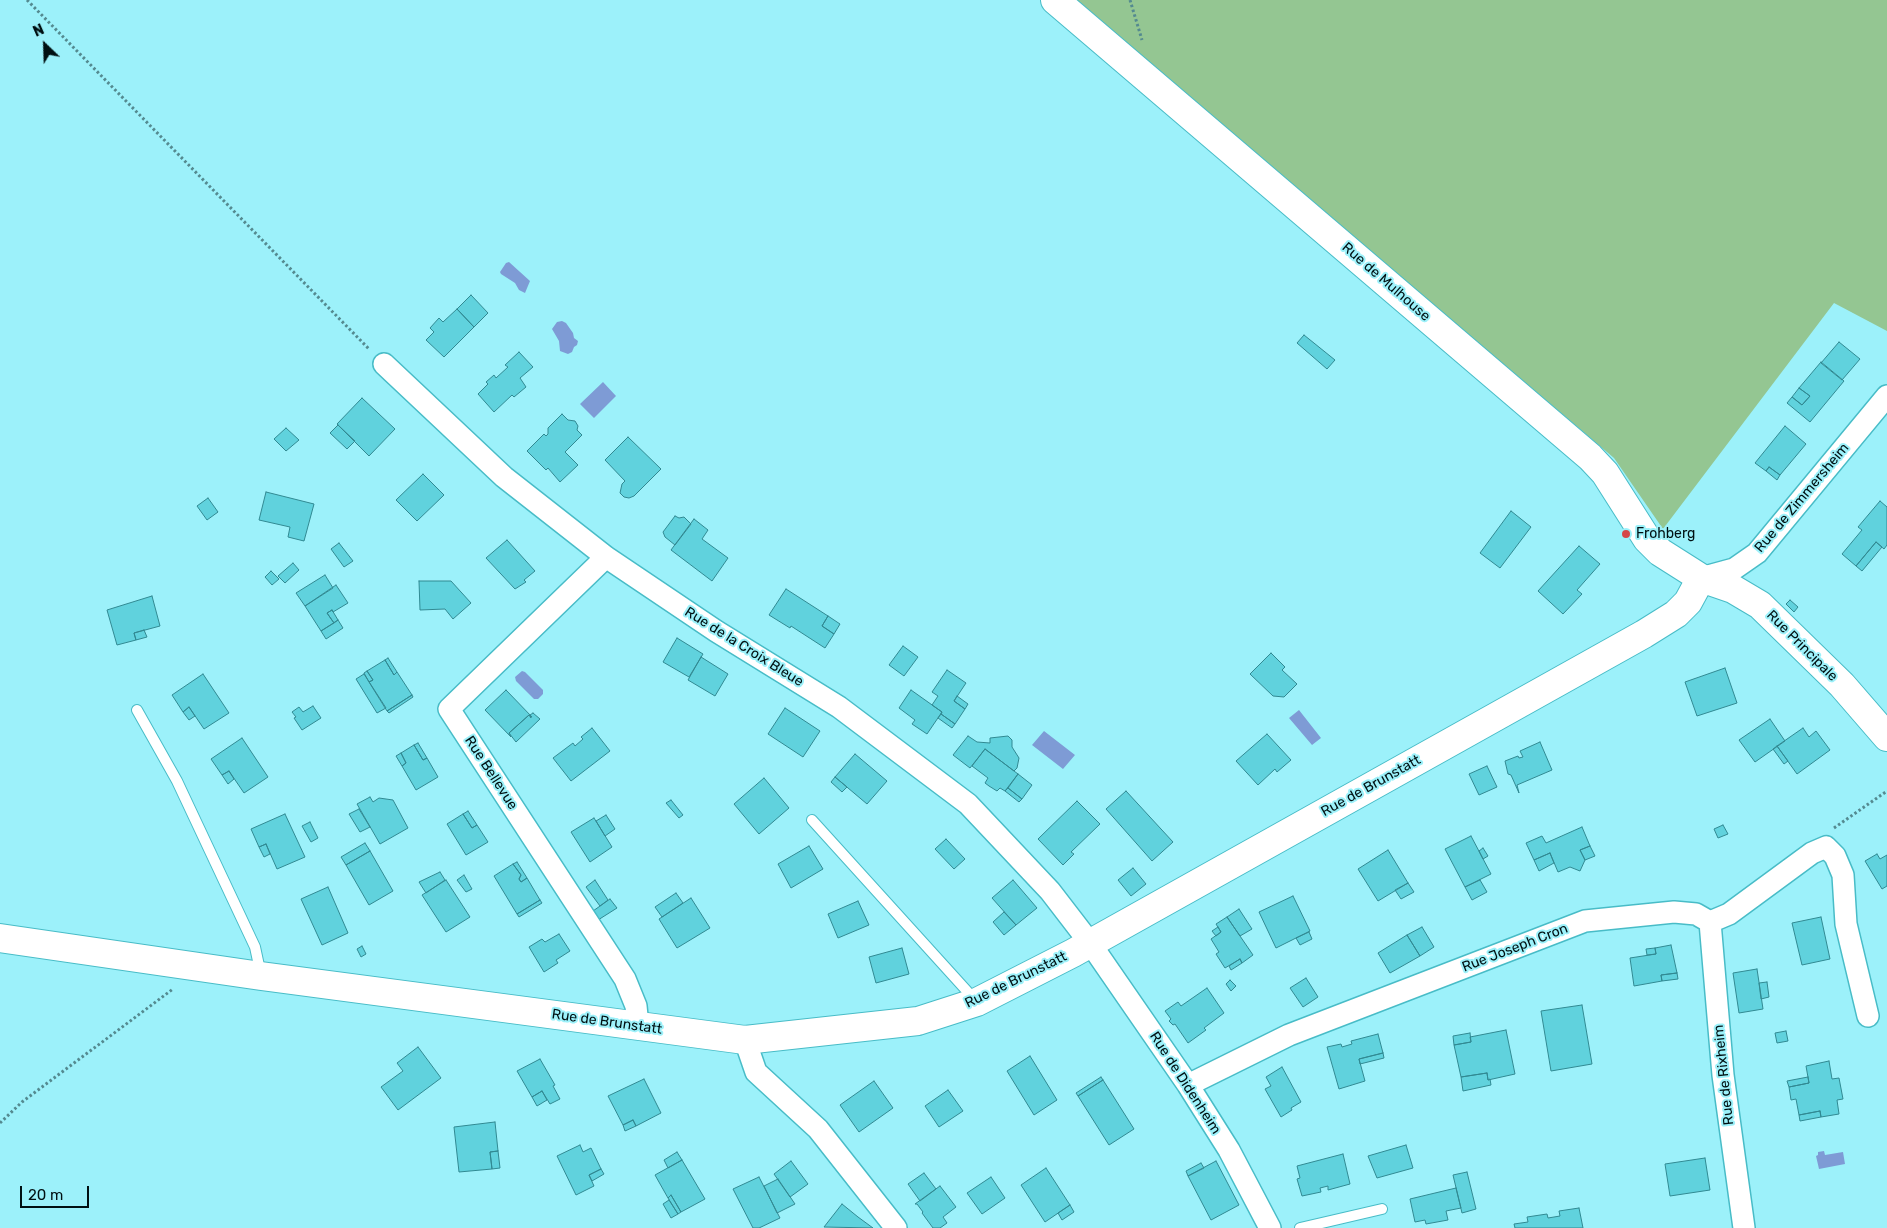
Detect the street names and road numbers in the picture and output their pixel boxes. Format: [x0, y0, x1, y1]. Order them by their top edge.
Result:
street label: Rue de Mulhouse [1338, 239, 1434, 325]
street label: Rue de Zimmersheim [1751, 440, 1853, 556]
street label: Rue de la Croix Bleue [682, 604, 806, 690]
street label: Rue Principale [1763, 607, 1841, 685]
street label: Rue Bellevue [461, 733, 521, 813]
street label: Rue de Brunstatt [1318, 752, 1424, 820]
street label: Rue Joseph Cron [1460, 920, 1570, 976]
street label: Rue de Brunstatt [962, 948, 1070, 1012]
street label: Rue de Brunstatt [551, 1006, 663, 1038]
street label: Rue de Rixheim [1710, 1024, 1738, 1126]
street label: Rue de Didenheim [1146, 1029, 1224, 1137]

